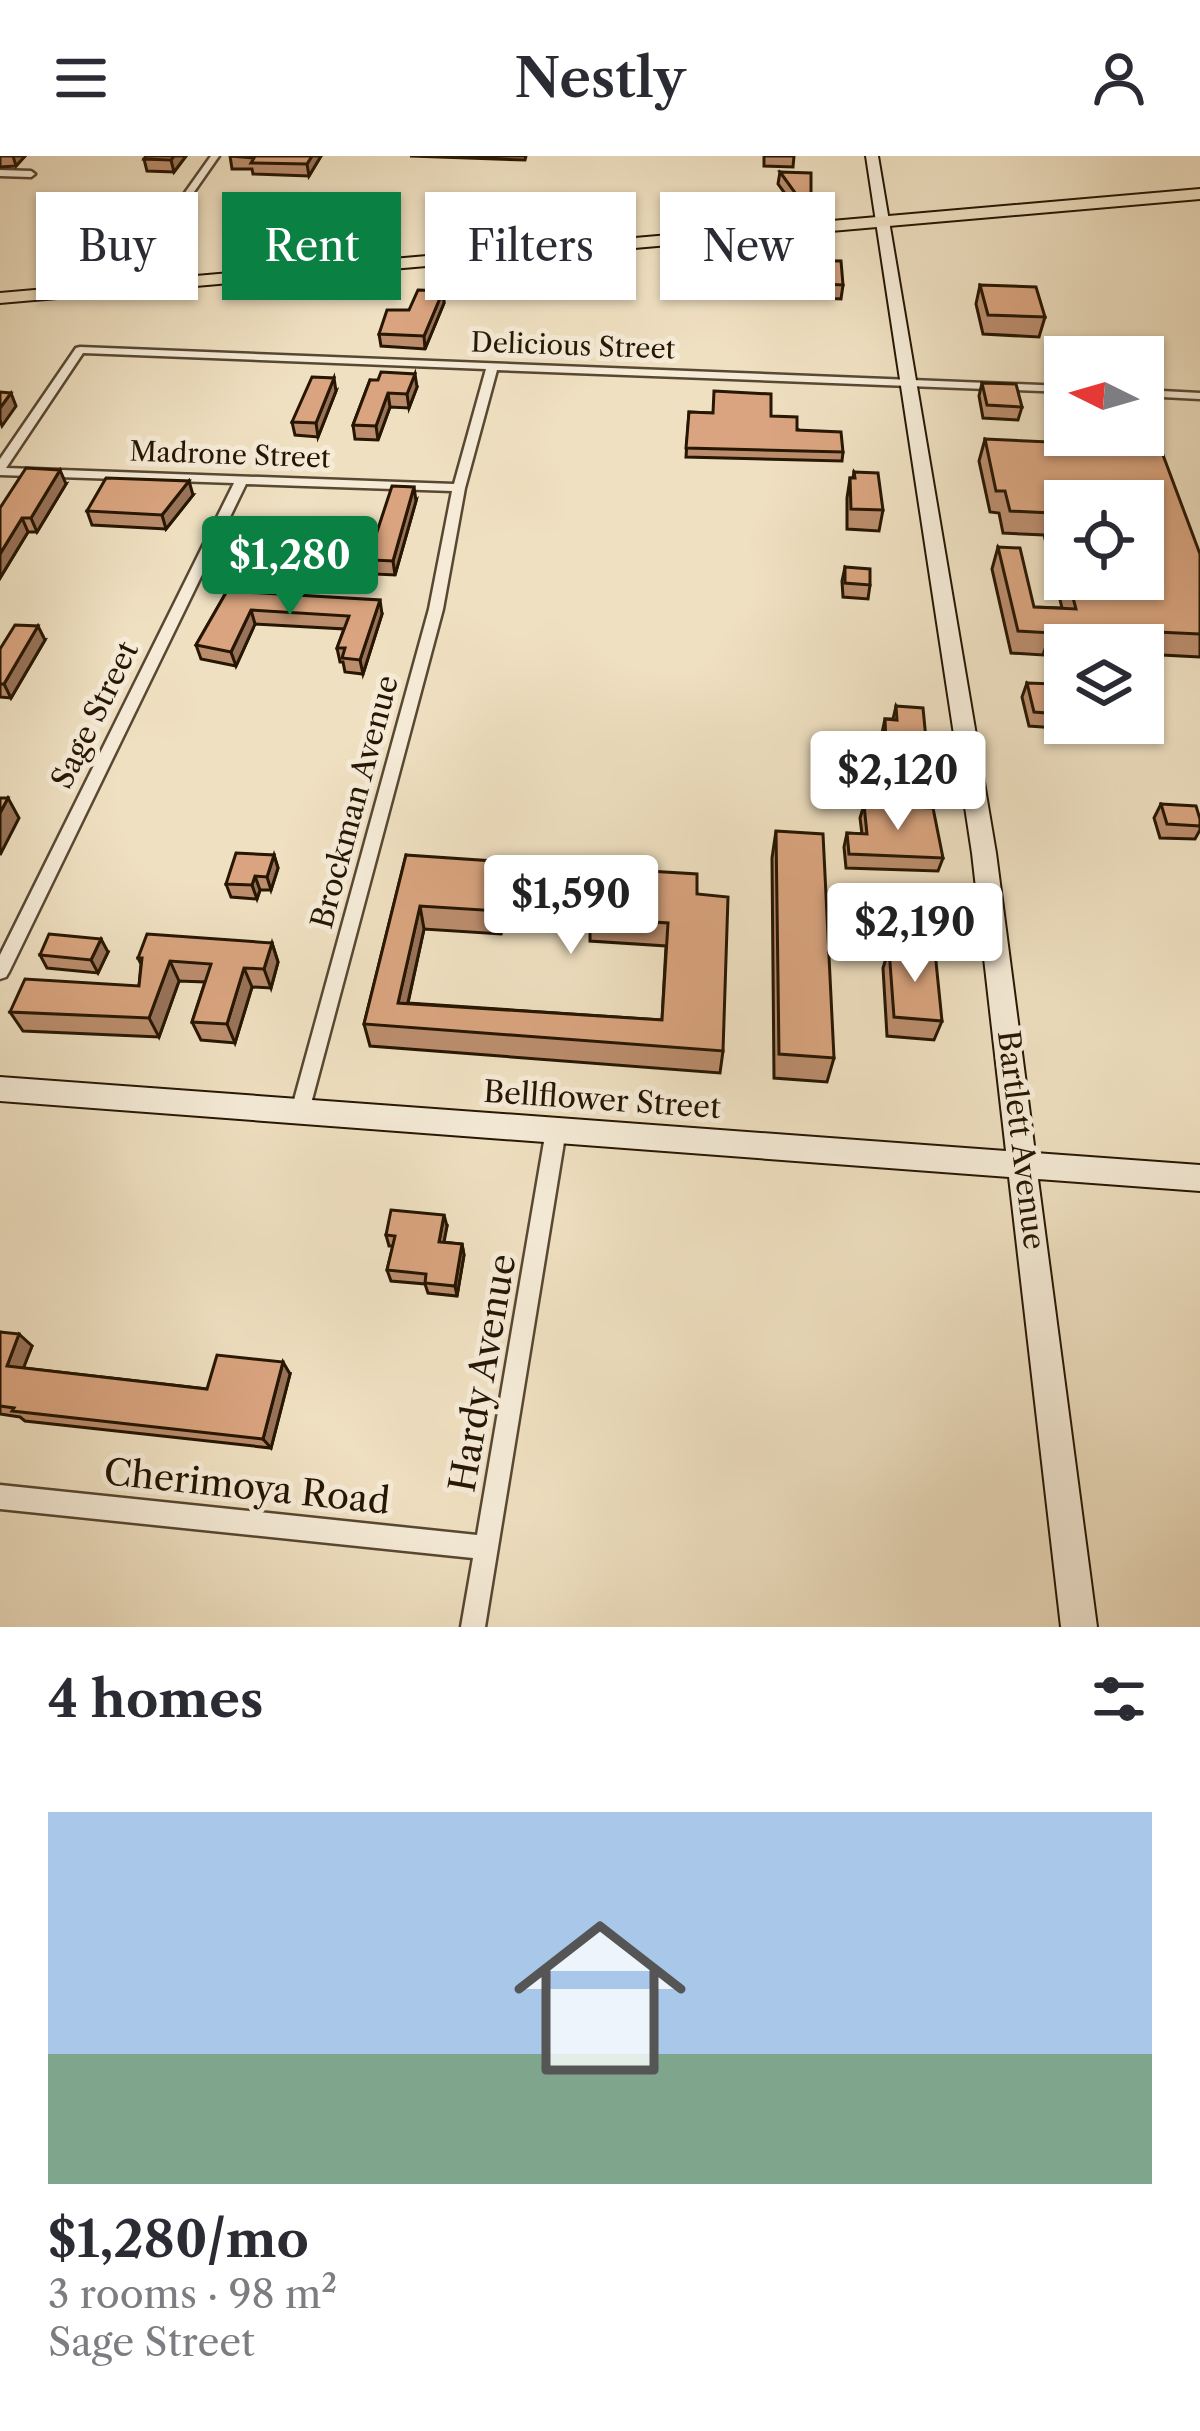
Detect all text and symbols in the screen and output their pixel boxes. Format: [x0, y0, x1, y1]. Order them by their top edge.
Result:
icon: menu [48, 45, 114, 111]
text: Nestly [514, 45, 686, 111]
icon: person [1086, 45, 1152, 111]
chip: Buy [36, 192, 198, 300]
chip: Rent [222, 192, 401, 300]
chip: Filters [425, 192, 636, 300]
chip: New [660, 192, 835, 300]
street label: Delicious Street [470, 325, 676, 366]
north arrow [1044, 336, 1164, 456]
map controls [1044, 336, 1164, 744]
street label: Madrone Street [129, 435, 332, 475]
button: locate [1044, 480, 1164, 600]
pin: $1,280 [192, 516, 388, 618]
text: $1,280 [229, 531, 351, 579]
button: layers [1044, 624, 1164, 744]
street label: Sage Street [43, 635, 146, 794]
street label: Brockman Avenue [303, 671, 406, 932]
pin: $2,120 [800, 731, 996, 833]
text: $2,120 [838, 746, 958, 794]
pin: $1,590 [473, 855, 669, 957]
text: $1,590 [511, 870, 631, 918]
pin: $2,190 [817, 883, 1013, 985]
text: $2,190 [854, 898, 976, 946]
street label: Bartlett Avenue [990, 1028, 1053, 1252]
street label: Bellflower Street [482, 1073, 722, 1126]
street label: Hardy Avenue [439, 1251, 525, 1495]
street label: Cherimoya Road [102, 1449, 392, 1523]
icon: filters [1086, 1666, 1152, 1732]
text: 4 homes [48, 1668, 263, 1730]
icon: home [492, 1890, 708, 2106]
text: $1,280/mo [48, 2208, 309, 2270]
text: 3 rooms · 98 m² [48, 2270, 337, 2318]
text: Sage Street [48, 2318, 255, 2366]

